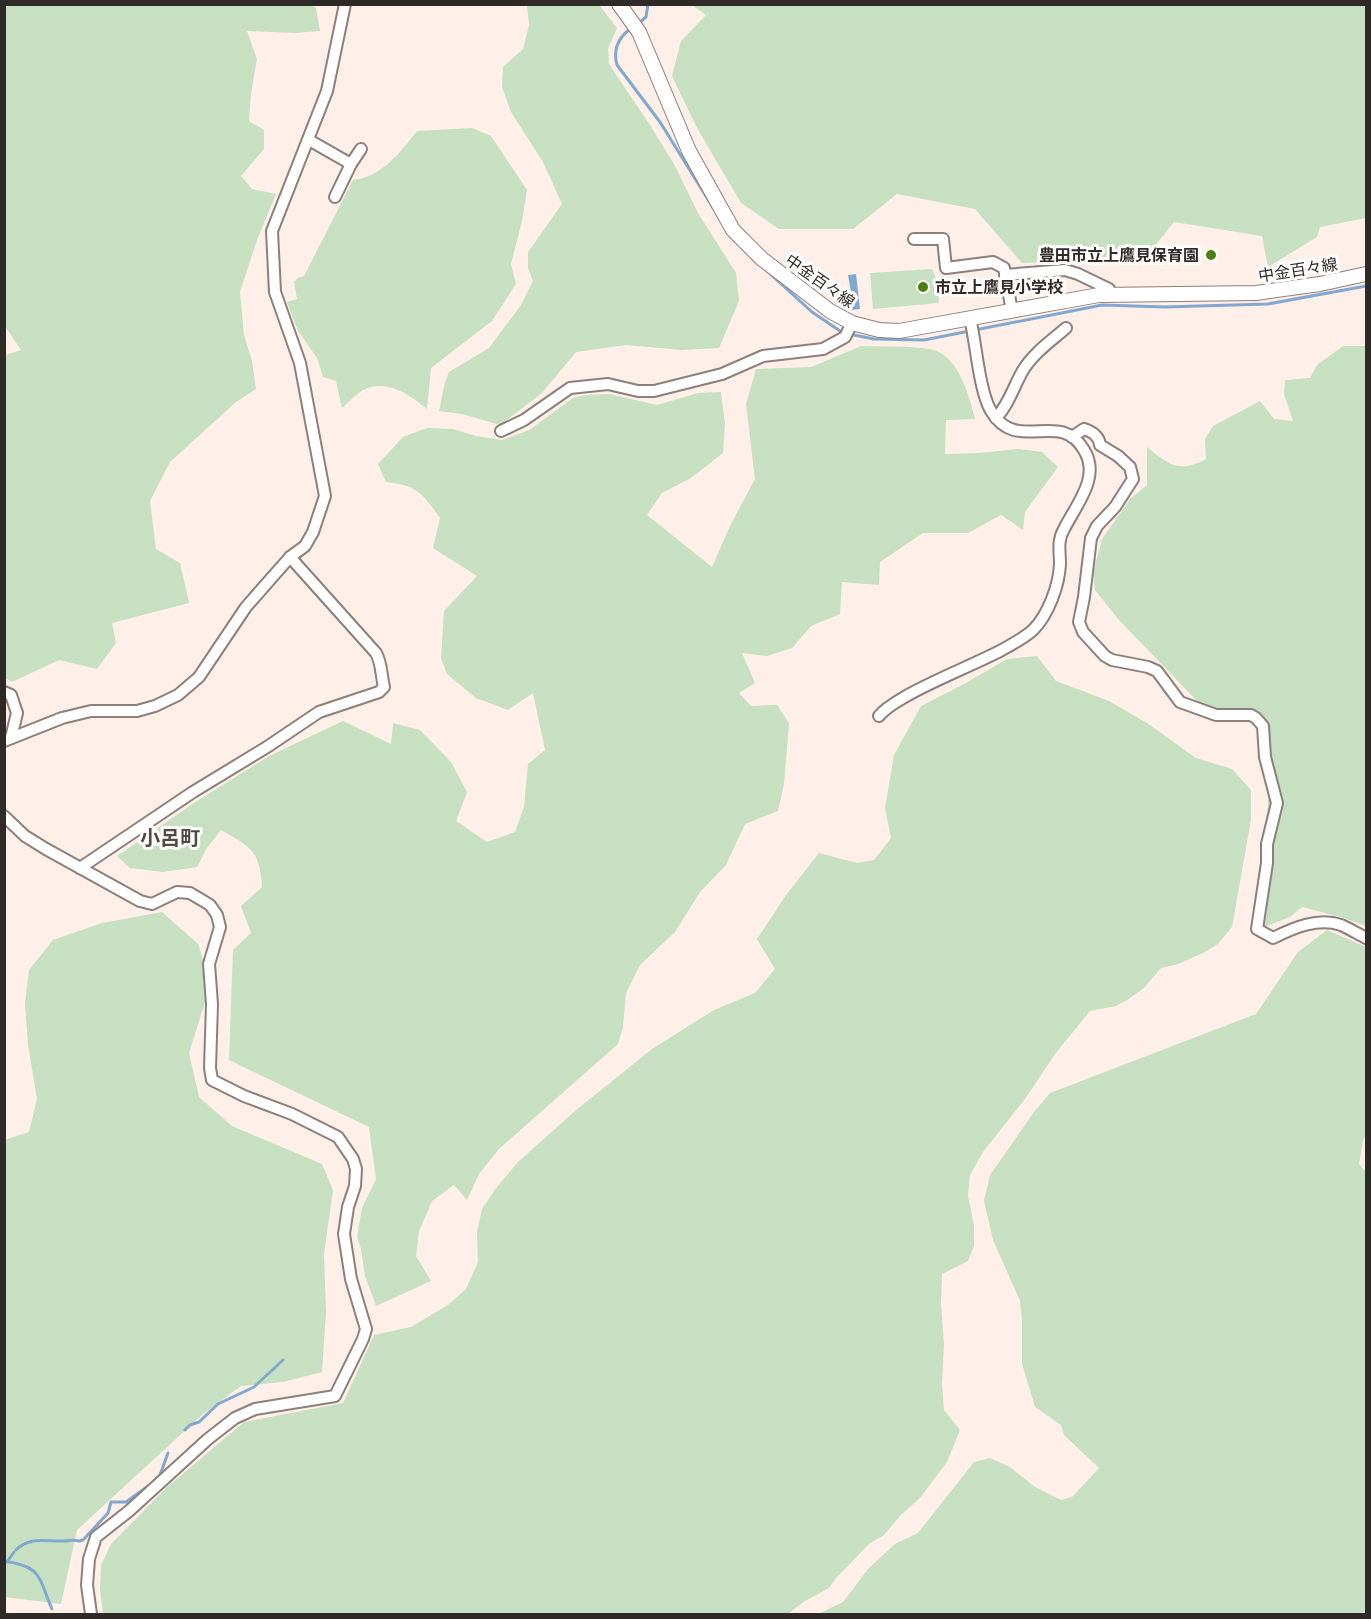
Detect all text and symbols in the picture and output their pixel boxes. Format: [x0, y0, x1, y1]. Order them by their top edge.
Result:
place label: 豊田市立上鷹見保育園 [1039, 246, 1199, 265]
marker: 豊田市立上鷹見保育園 [1204, 248, 1218, 262]
street label: 中金百々線 [782, 250, 858, 312]
street label: 中金百々線 [1257, 254, 1339, 286]
place label: 市立上鷹見小学校 [935, 278, 1063, 297]
marker: 市立上鷹見小学校 [916, 280, 930, 294]
district label: 小呂町 [140, 826, 200, 850]

